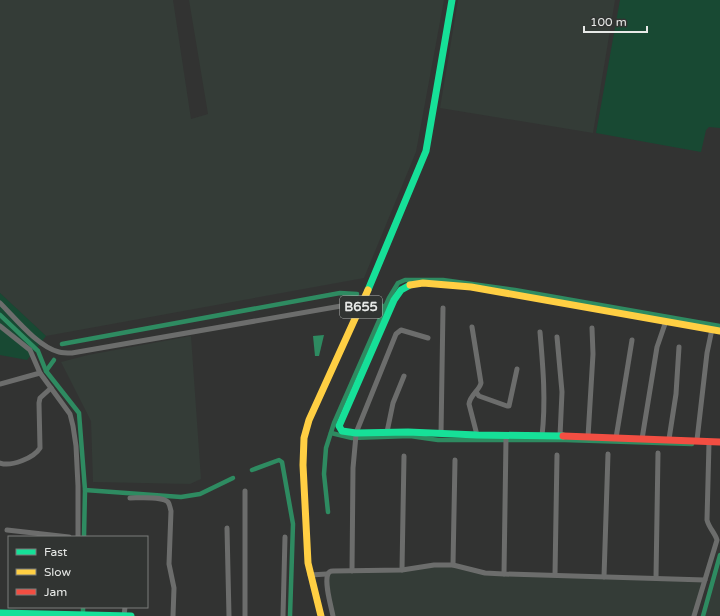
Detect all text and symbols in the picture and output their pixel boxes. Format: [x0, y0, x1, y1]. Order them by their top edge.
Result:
scale bar [584, 8, 647, 34]
text: 100 m [590, 15, 627, 29]
road number: B655 [340, 296, 382, 318]
legend [8, 536, 148, 608]
text: Fast [44, 545, 68, 559]
text: Slow [44, 565, 71, 579]
text: Jam [44, 585, 67, 599]

